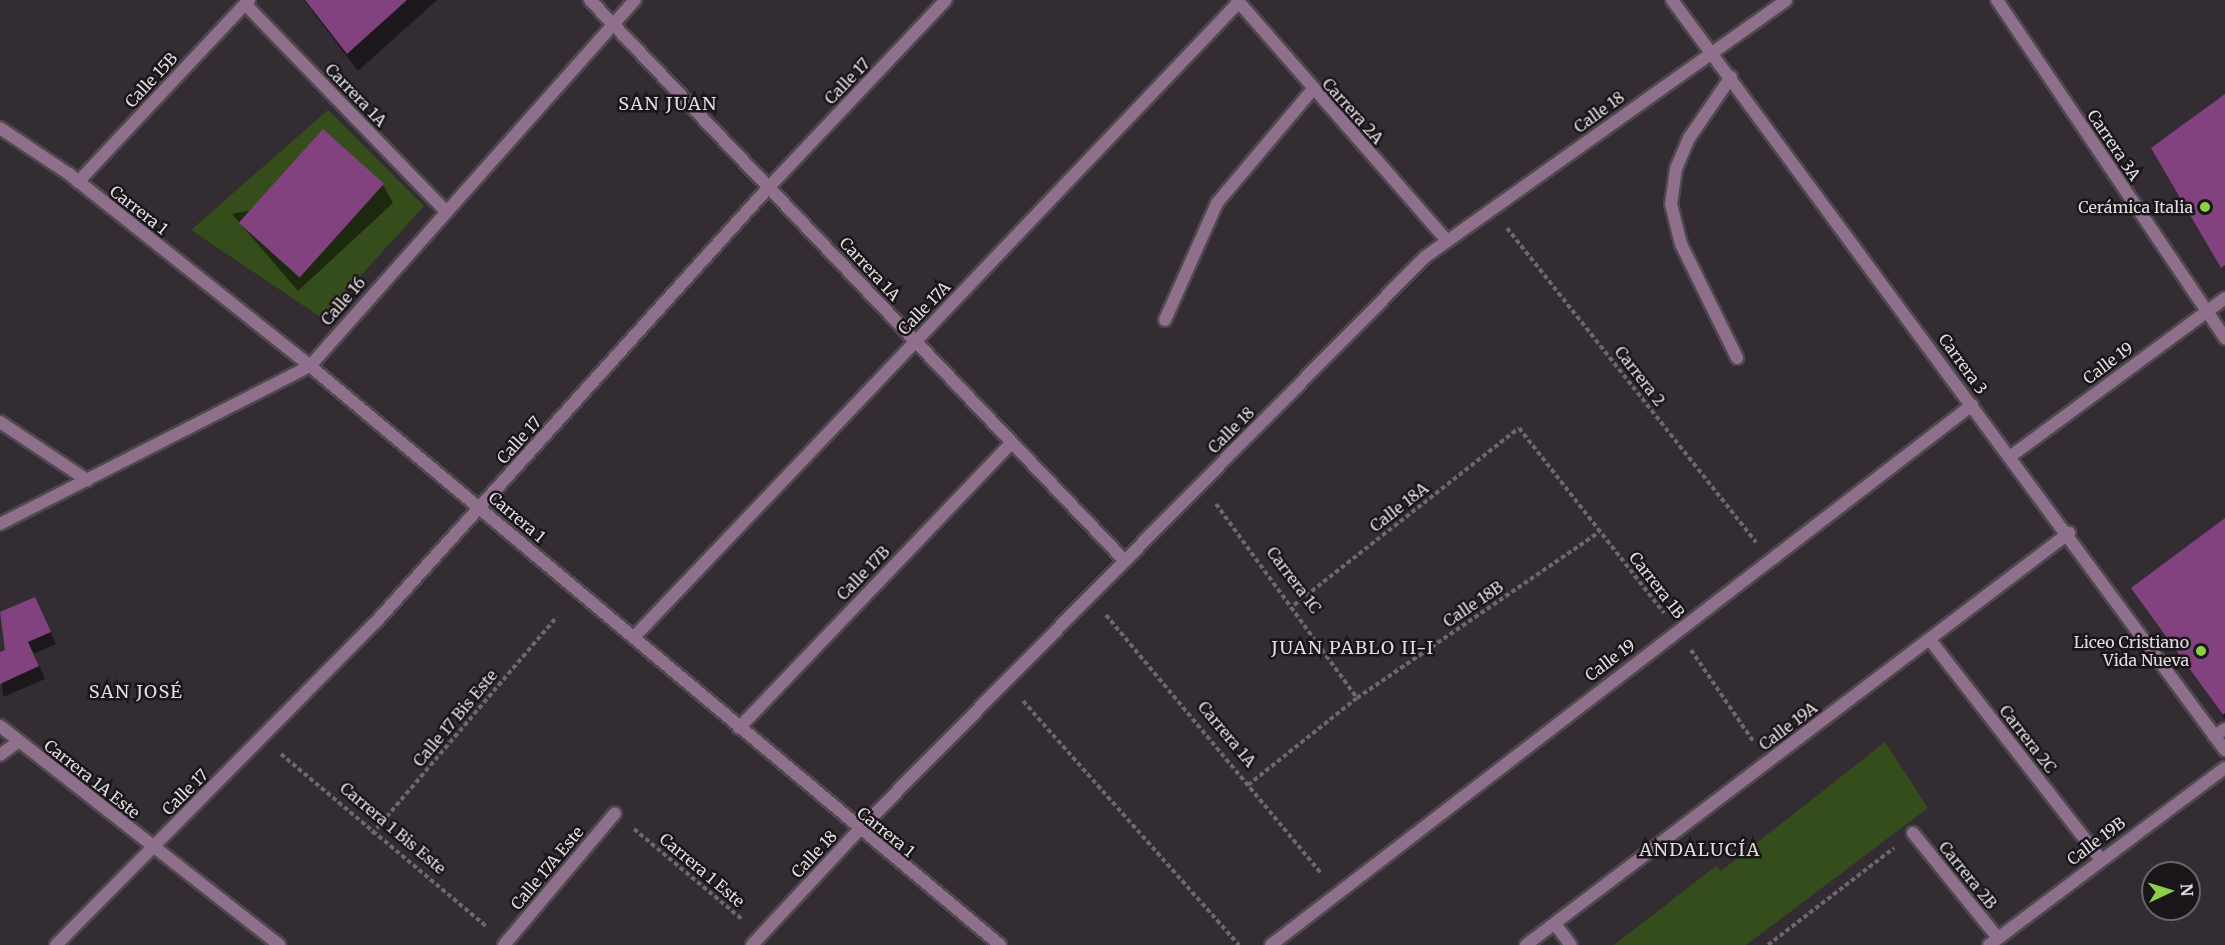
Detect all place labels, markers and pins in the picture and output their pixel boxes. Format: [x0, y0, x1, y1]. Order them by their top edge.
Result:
place label: Cerámica Italia [2078, 197, 2193, 217]
marker: Cerámica Italia [2198, 200, 2212, 214]
place label: Liceo Cristiano Vida Nueva [2074, 632, 2189, 670]
marker: Liceo Cristiano Vida Nueva [2194, 644, 2208, 658]

